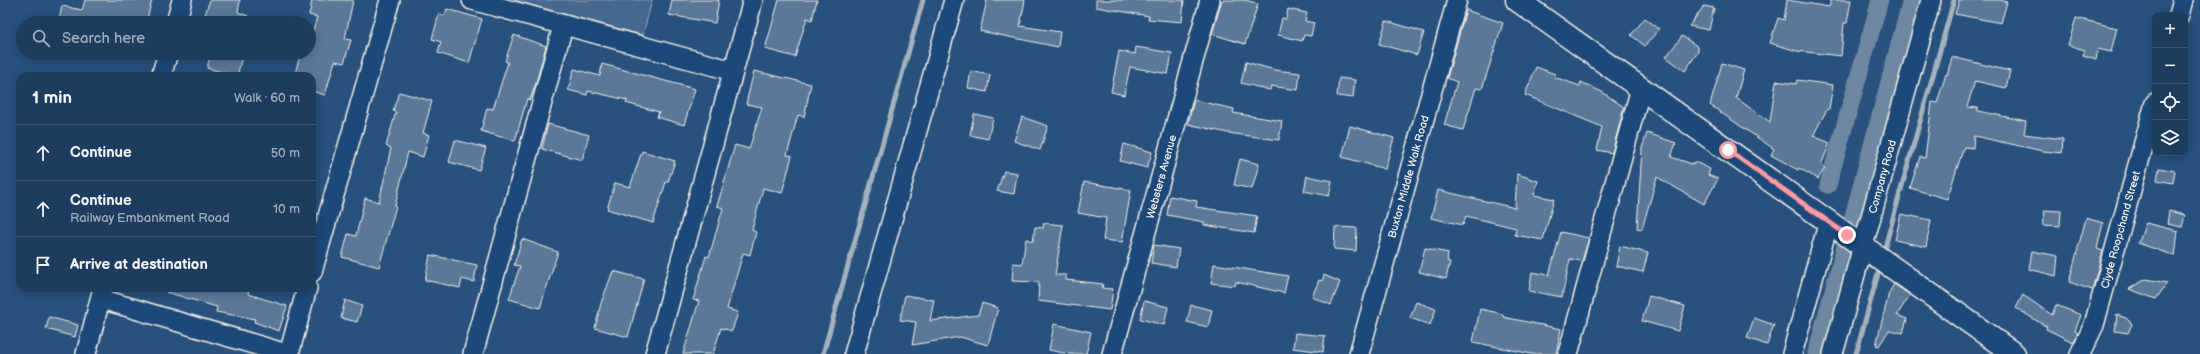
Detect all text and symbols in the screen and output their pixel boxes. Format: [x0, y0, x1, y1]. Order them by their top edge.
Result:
map controls [2152, 12, 2188, 156]
button: + [2152, 12, 2188, 48]
search box [16, 16, 316, 60]
icon: search [30, 27, 52, 49]
text: Search here [62, 29, 145, 48]
button: − [2152, 48, 2188, 84]
button: locate [2152, 84, 2188, 120]
text: 1 min [32, 88, 72, 108]
text: Walk · 60 m [234, 90, 300, 106]
street label: Buxton Middle Walk Road [1385, 114, 1432, 240]
button: layers [2152, 120, 2188, 156]
street label: Websters Avenue [1144, 133, 1180, 220]
street label: Company Road [1866, 138, 1899, 215]
route start [1719, 141, 1737, 159]
icon: ahead [32, 142, 54, 164]
text: Continue [70, 143, 132, 162]
text: 50 m [271, 145, 300, 161]
street label: Clyde Roopchand Street [2098, 169, 2143, 290]
text: Continue [70, 191, 132, 210]
icon: ahead [32, 198, 54, 220]
text: 10 m [273, 201, 300, 217]
text: Railway Embankment Road [70, 210, 230, 226]
route end [1838, 226, 1856, 244]
icon: arrive [32, 254, 54, 276]
text: Arrive at destination [70, 255, 208, 274]

